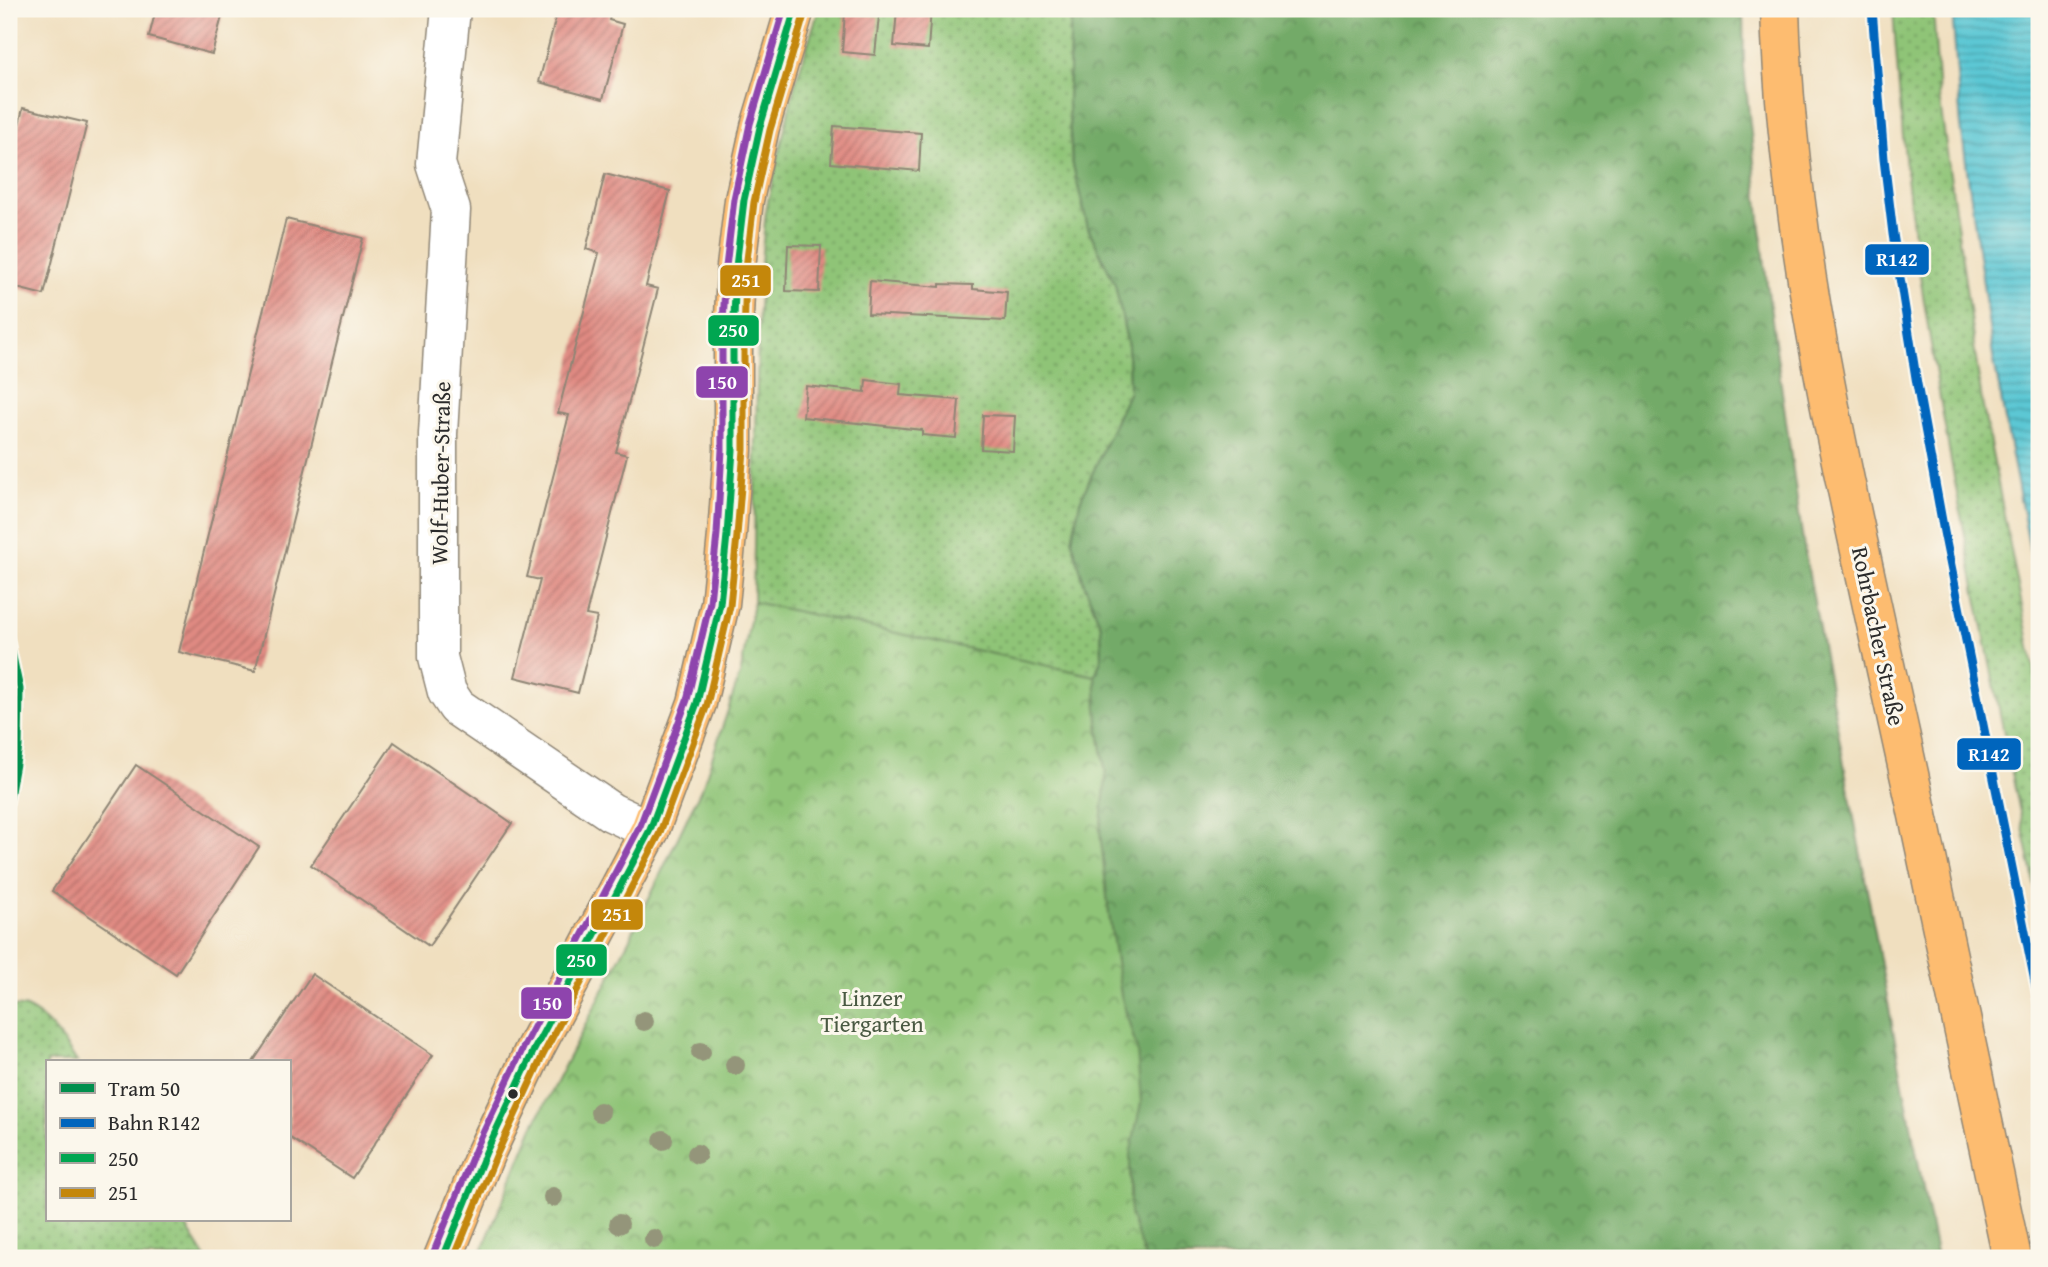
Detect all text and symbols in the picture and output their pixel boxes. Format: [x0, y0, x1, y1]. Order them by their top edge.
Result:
line badge: R142 [1864, 243, 1930, 276]
text: R142 [1876, 245, 1918, 273]
line badge: 251 [719, 264, 772, 297]
text: 251 [731, 266, 761, 294]
line badge: 250 [707, 314, 760, 347]
text: 250 [718, 316, 748, 344]
line badge: 150 [695, 365, 749, 399]
text: 150 [707, 368, 737, 396]
street label: Wolf-Huber-Straße [422, 381, 458, 565]
street label: Rohrbacher Straße [1844, 544, 1914, 728]
line badge: R142 [1956, 737, 2022, 771]
text: R142 [1968, 740, 2010, 768]
line badge: 251 [590, 898, 644, 931]
text: 251 [602, 900, 632, 928]
line badge: 250 [555, 943, 608, 977]
text: 250 [566, 946, 596, 974]
park label: Linzer Tiergarten [820, 981, 924, 1040]
line badge: 150 [520, 986, 573, 1020]
text: 150 [532, 989, 562, 1017]
legend [46, 1060, 290, 1222]
text: Tram 50 [108, 1073, 180, 1104]
unlabelled marker [506, 1087, 520, 1101]
text: Bahn R142 [108, 1107, 200, 1138]
text: 250 [108, 1143, 138, 1174]
text: 251 [108, 1177, 138, 1208]

